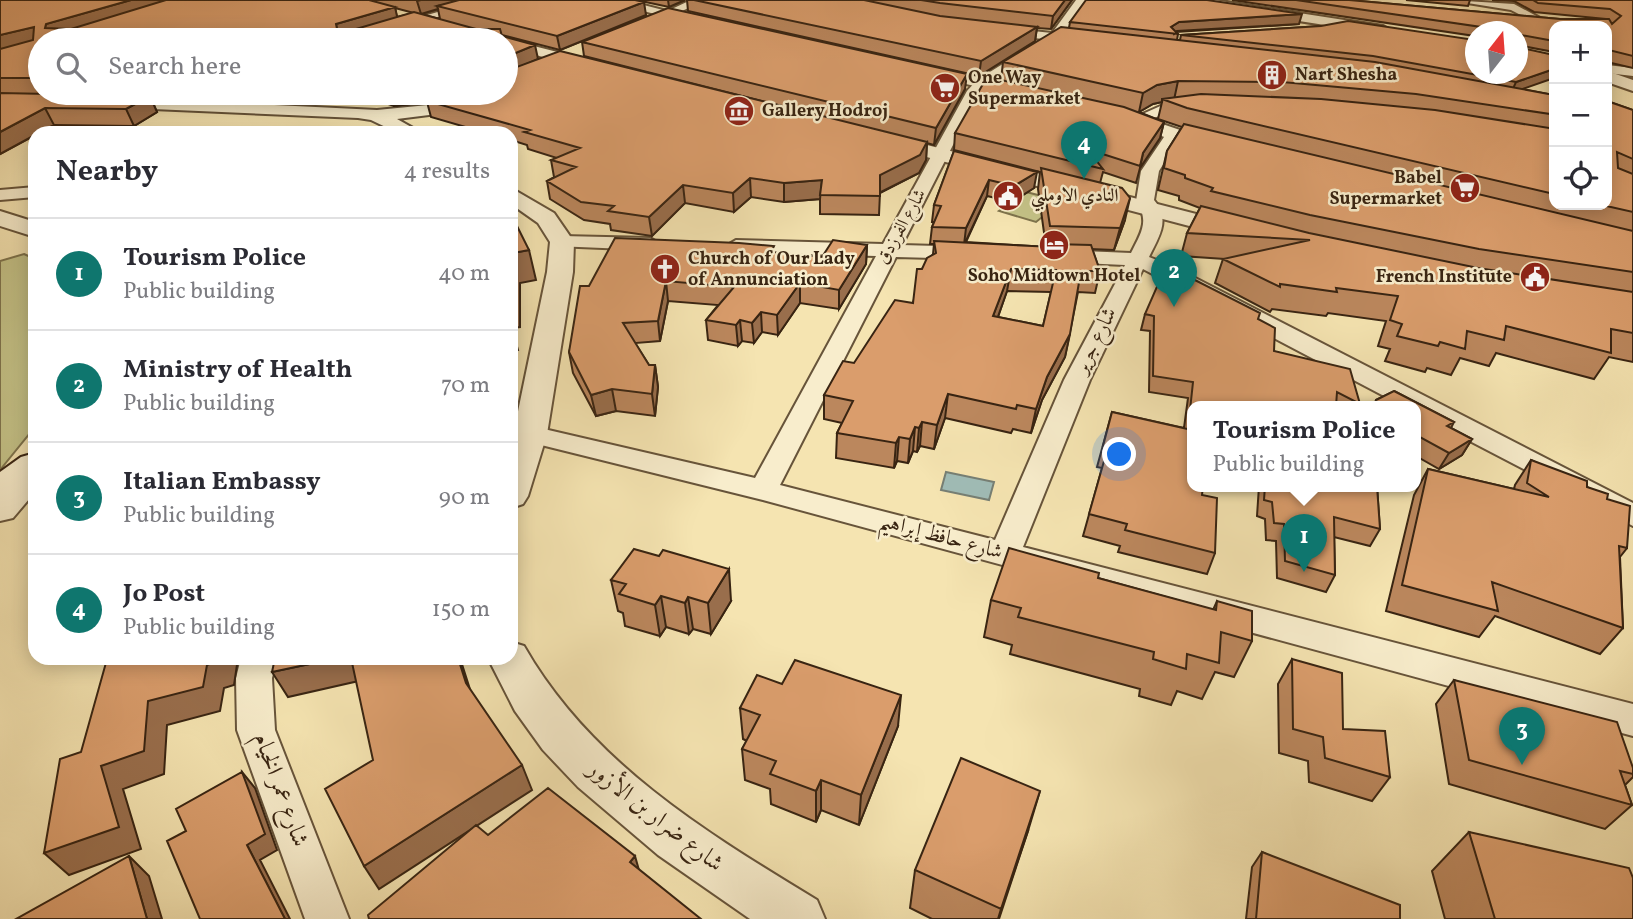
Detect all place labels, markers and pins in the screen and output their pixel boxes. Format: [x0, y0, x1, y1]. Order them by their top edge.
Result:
building icon: Nart Shesha [1255, 58, 1289, 92]
place label: Nart Shesha [1295, 63, 1398, 88]
place label: One Way Supermarket [968, 66, 1081, 112]
supermarket icon: One Way Supermarket [928, 71, 962, 105]
museum icon: Gallery Hodroj [722, 94, 756, 128]
place label: Gallery Hodroj [762, 99, 888, 124]
pin: 4 [1061, 121, 1107, 179]
place label: Babel Supermarket [1329, 166, 1442, 212]
supermarket icon: Babel Supermarket [1448, 171, 1482, 205]
public building icon: النادي الاوملبي [991, 179, 1025, 213]
place label: النادي الاوملبي [1031, 184, 1118, 212]
hotel icon: Soho Midtown Hotel [1037, 228, 1071, 262]
place label: Church of Our Lady of Annunciation [688, 247, 855, 293]
pin: 2 [1151, 249, 1197, 307]
church icon: Church of Our Lady of Annunciation [648, 252, 682, 286]
public building icon: French Institute [1518, 260, 1552, 294]
place label: Soho Midtown Hotel [968, 264, 1140, 289]
place label: French Institute [1376, 265, 1512, 290]
pin: 1 [1281, 514, 1327, 572]
pin: 3 [1499, 707, 1545, 765]

